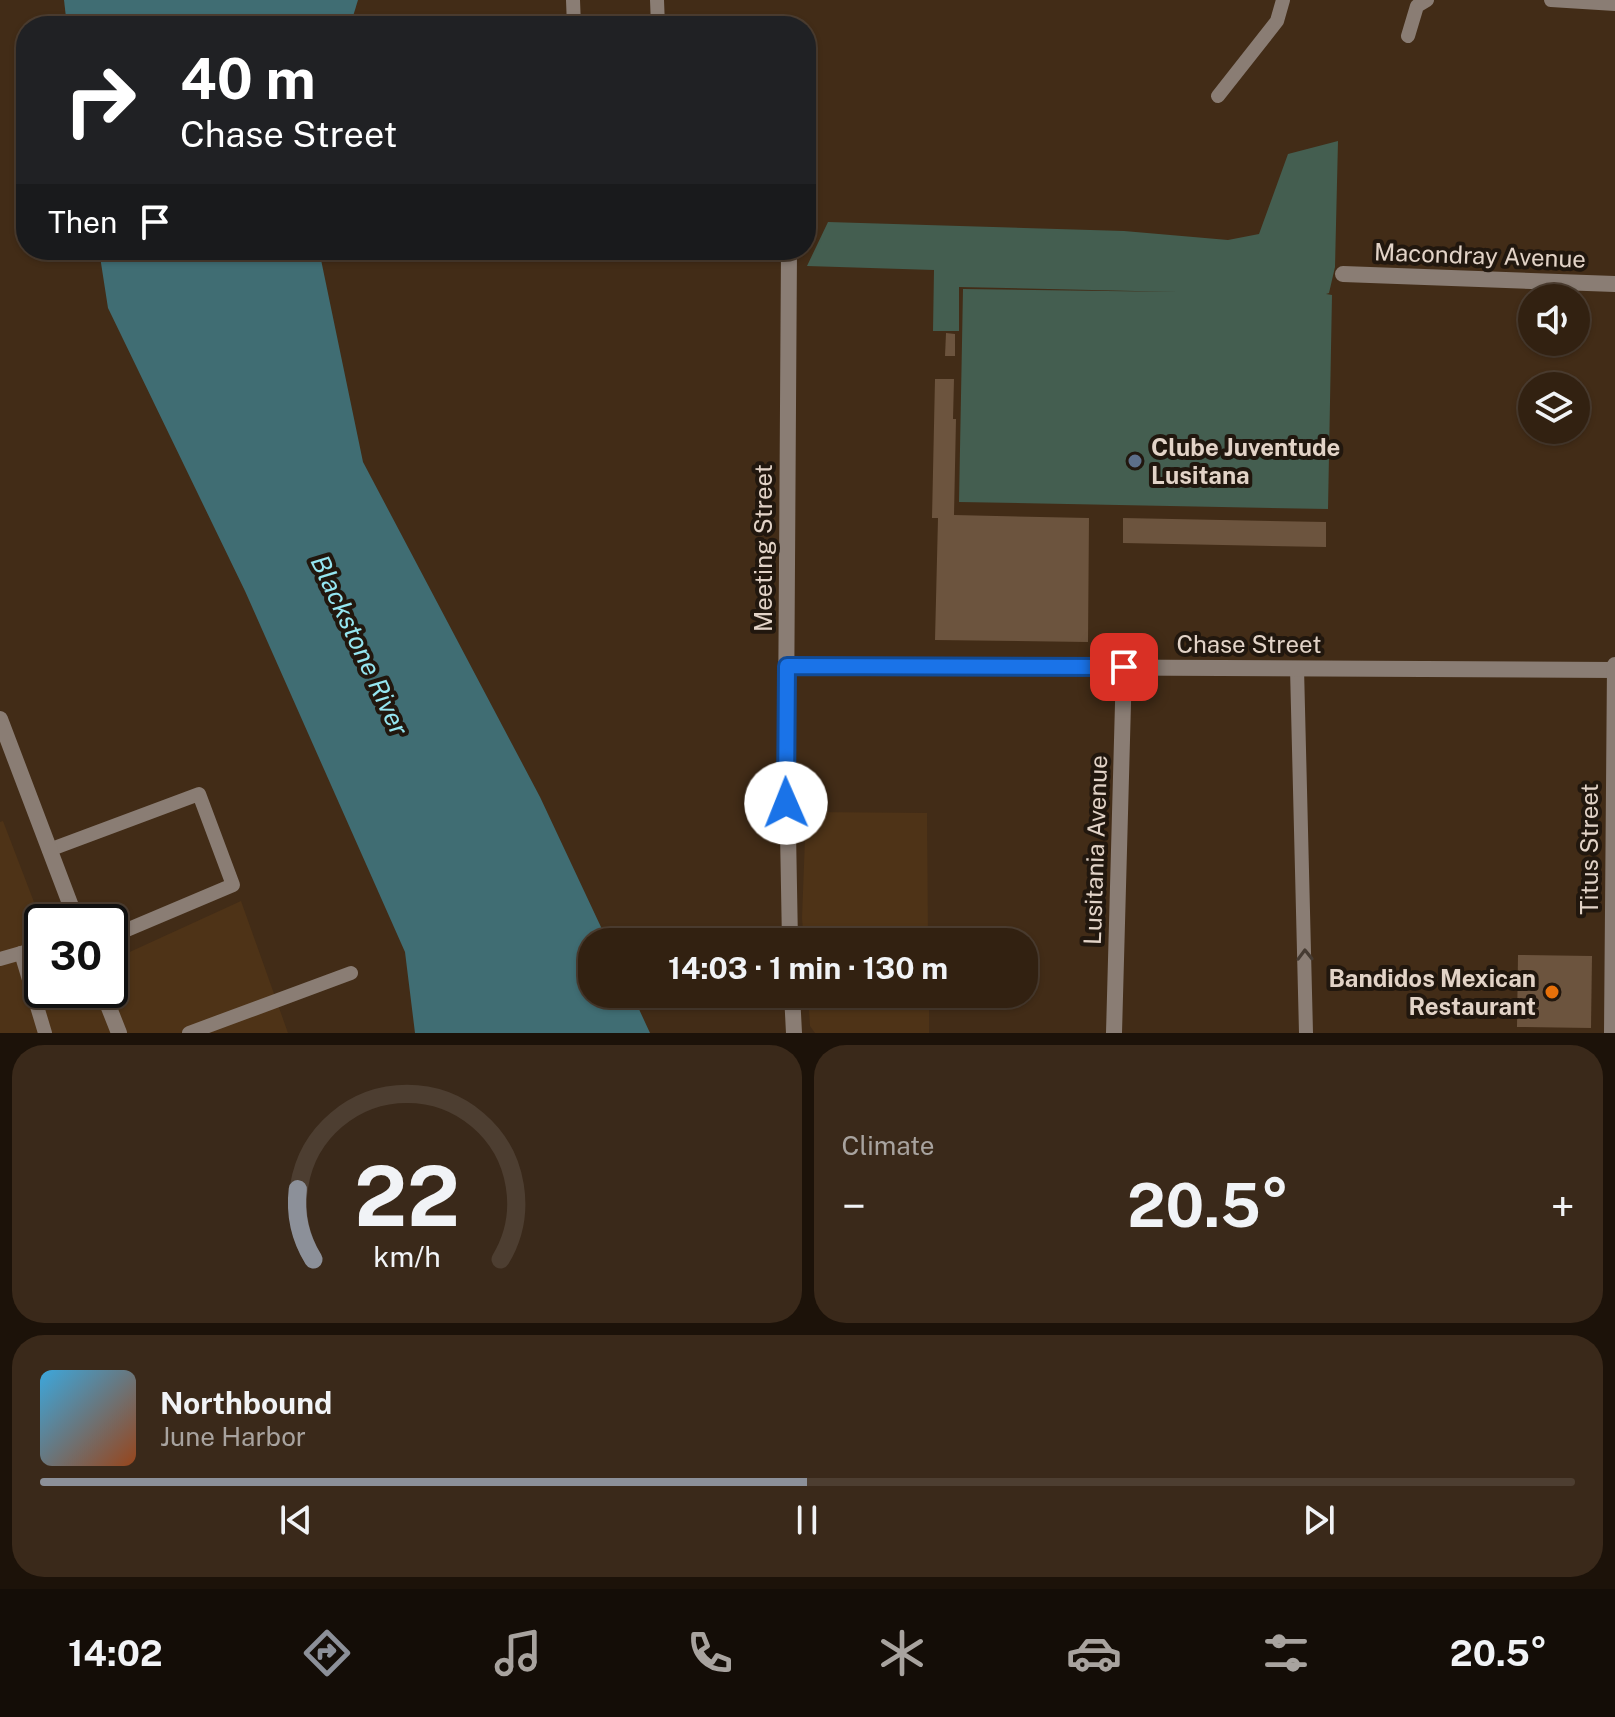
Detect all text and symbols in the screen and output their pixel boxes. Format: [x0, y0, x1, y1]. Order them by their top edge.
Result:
text: 40 m [180, 46, 316, 112]
icon: right [48, 48, 152, 152]
text: Chase Street [180, 113, 397, 155]
icon: arrive [133, 200, 177, 244]
text: Then [48, 204, 117, 240]
street label: Macondray Avenue [1373, 237, 1587, 273]
map controls [1518, 284, 1590, 444]
button: sound [1518, 284, 1590, 356]
button: layers [1518, 372, 1590, 444]
place label: Clube Juventude Lusitana [1151, 433, 1340, 489]
marker: Clube Juventude Lusitana [1126, 452, 1144, 470]
street label: Meeting Street [749, 464, 777, 632]
water label: Blackstone River [305, 550, 415, 740]
street label: Chase Street [1177, 630, 1322, 658]
pin [1090, 633, 1158, 701]
icon: arrive [1102, 645, 1146, 689]
street label: Lusitania Avenue [1078, 755, 1112, 945]
position arrow [744, 761, 828, 845]
street label: Titus Street [1575, 783, 1603, 915]
speed limit sign: 30 [24, 904, 128, 1008]
one-way arrow [1296, 948, 1313, 961]
text: 14:03 · 1 min · 130 m [668, 950, 948, 986]
place label: Bandidos Mexican Restaurant [1328, 964, 1536, 1020]
marker: Bandidos Mexican Restaurant [1543, 983, 1561, 1001]
text: Climate [842, 1130, 935, 1161]
text: 22 [354, 1147, 460, 1245]
text: 20.5° [1127, 1170, 1289, 1241]
text: − [842, 1180, 866, 1232]
text: + [1551, 1180, 1575, 1232]
text: km/h [373, 1240, 440, 1273]
text: Northbound [160, 1385, 332, 1421]
text: June Harbor [160, 1421, 306, 1452]
icon: previous [274, 1498, 318, 1542]
icon: pause [785, 1498, 829, 1542]
icon: next [1297, 1498, 1341, 1542]
icon: directions [299, 1625, 355, 1681]
icon: music [490, 1625, 546, 1681]
icon: phone [682, 1625, 738, 1681]
icon: climate [874, 1625, 930, 1681]
icon: car [1066, 1625, 1122, 1681]
icon: filters [1258, 1625, 1314, 1681]
text: 14:02 [68, 1632, 163, 1674]
text: 20.5° [1450, 1632, 1547, 1674]

